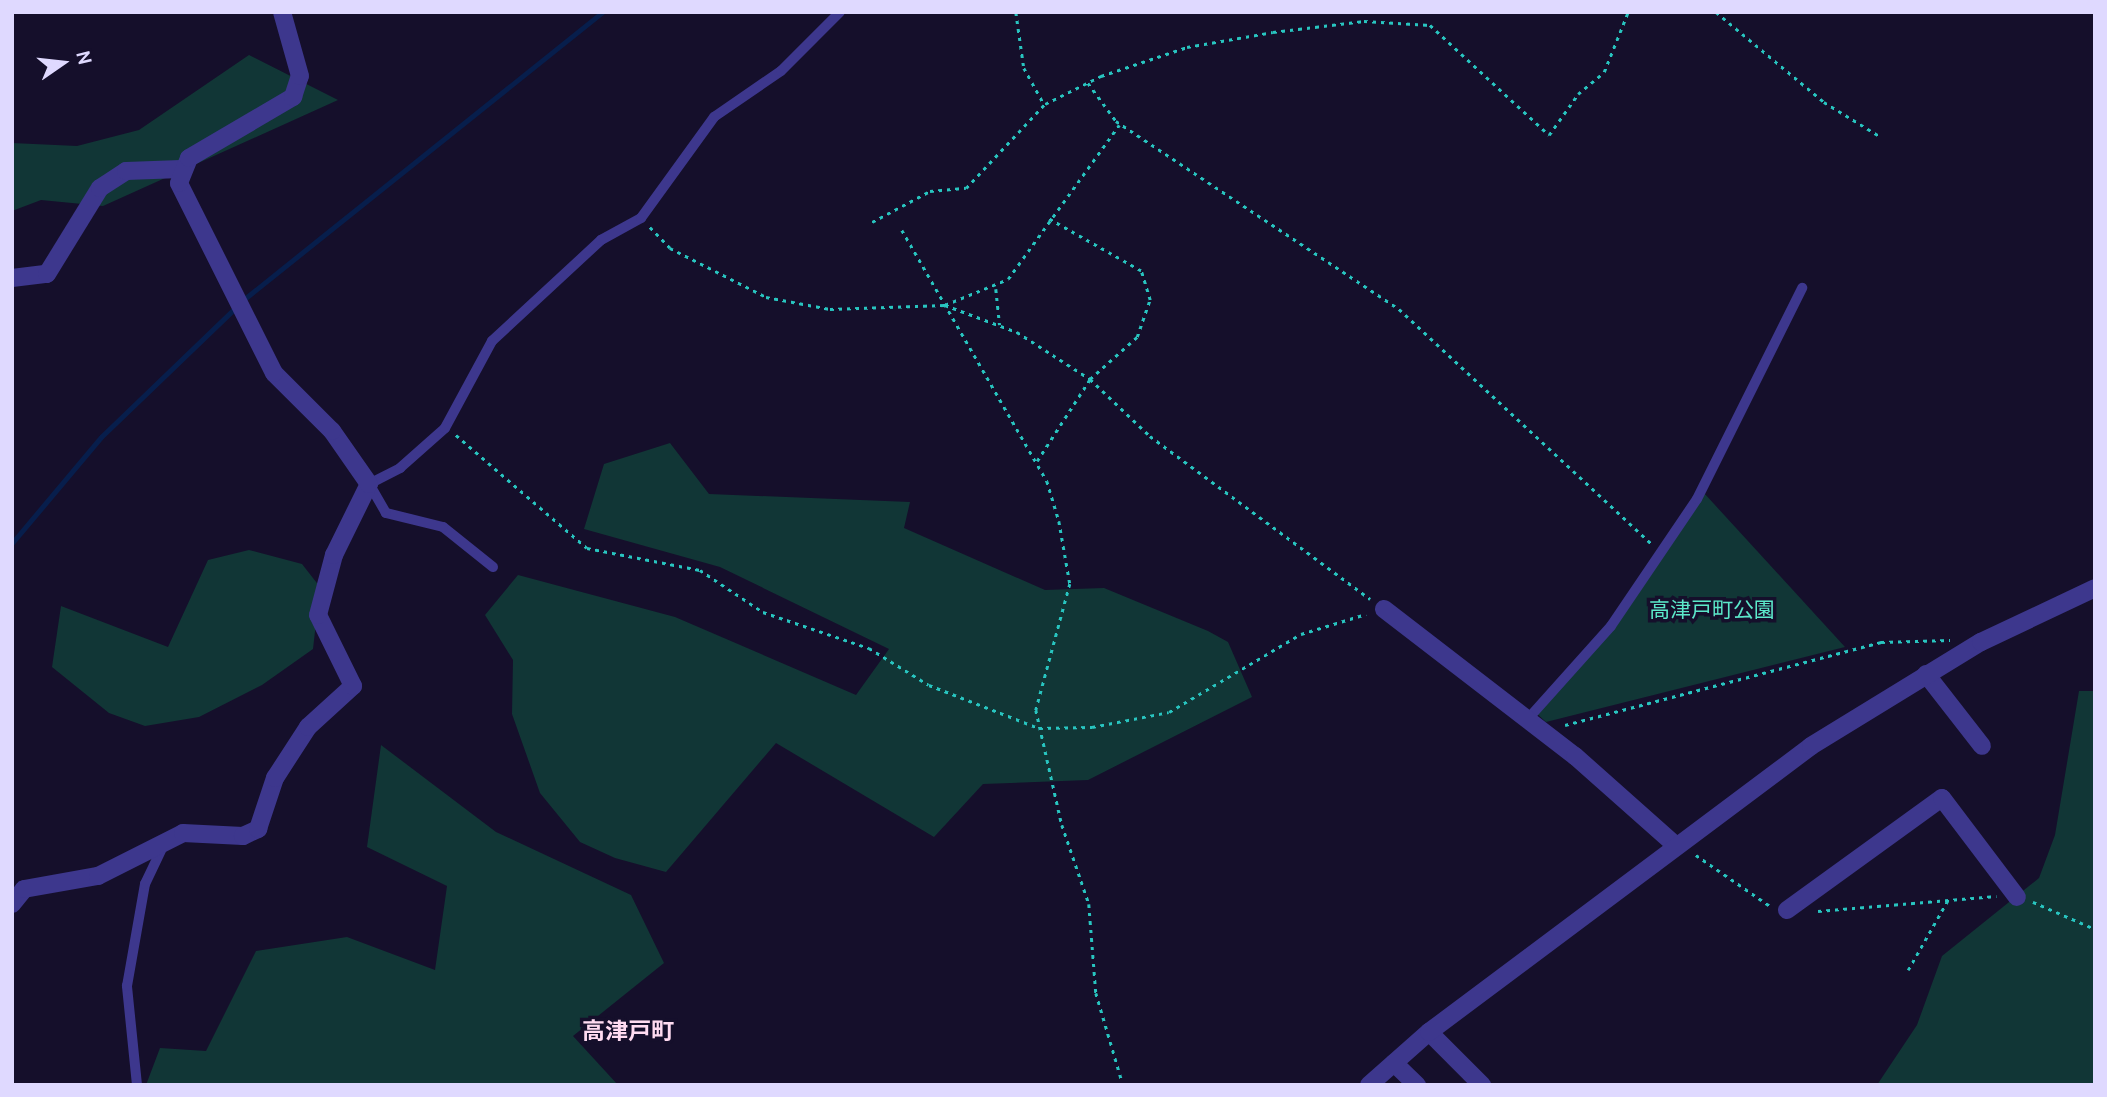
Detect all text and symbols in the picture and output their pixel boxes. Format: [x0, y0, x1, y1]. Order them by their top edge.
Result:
north arrow [28, 28, 98, 98]
text: N [71, 48, 97, 67]
park label: 高津戸町公園 [1649, 597, 1775, 623]
district label: 高津戸町 [582, 1017, 674, 1045]

